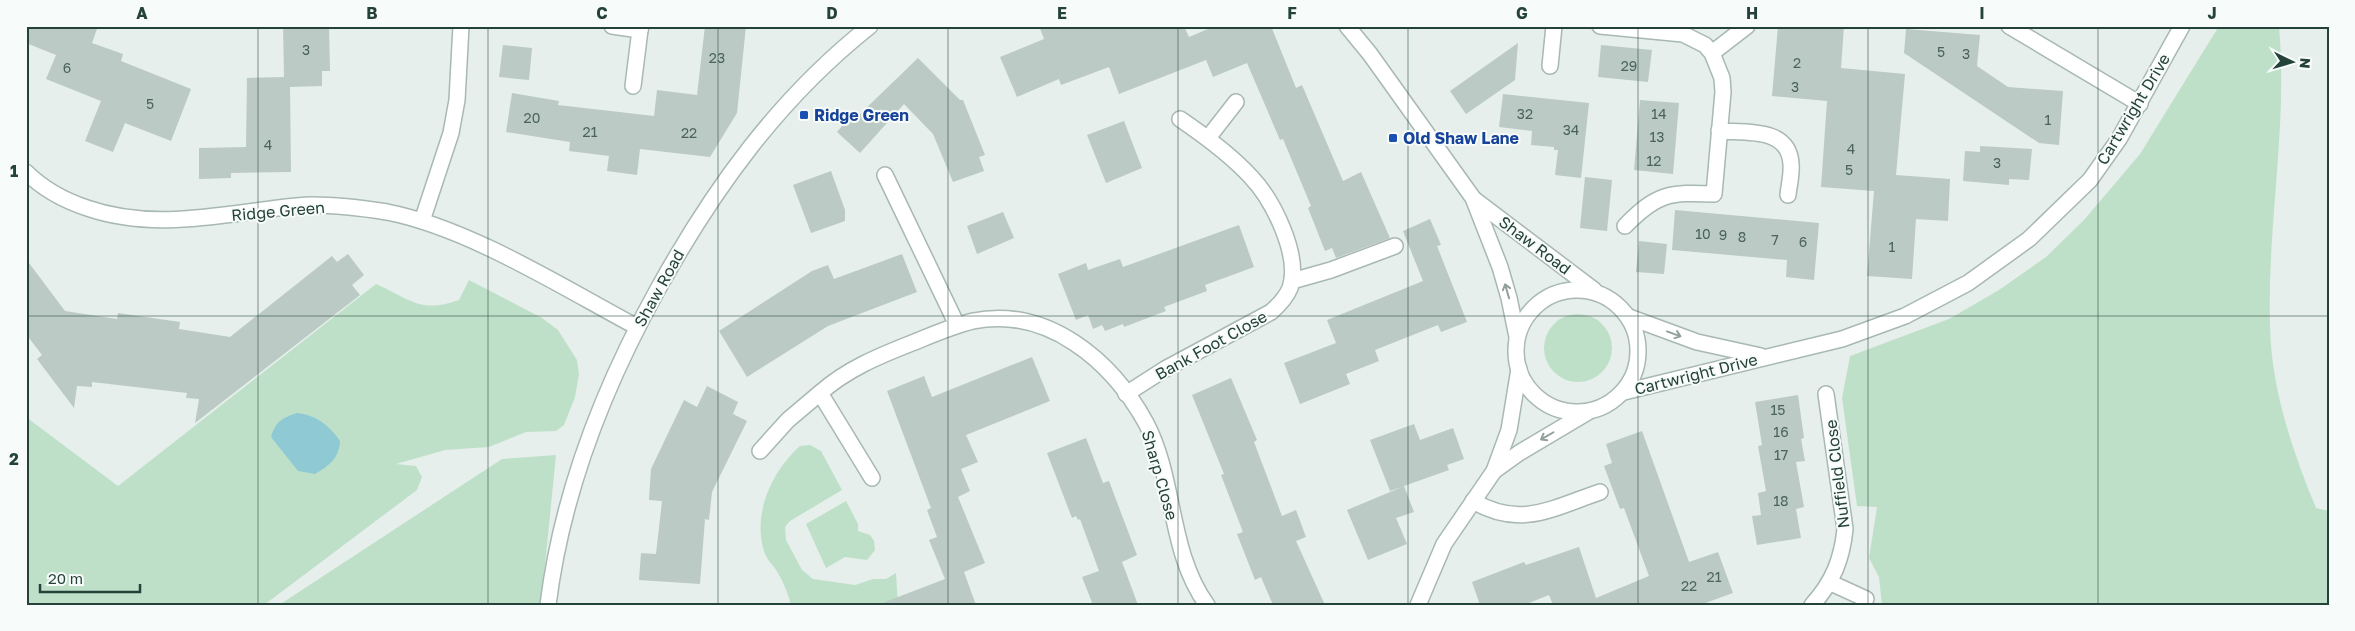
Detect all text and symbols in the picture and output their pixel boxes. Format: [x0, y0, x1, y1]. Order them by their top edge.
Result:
text: A [136, 3, 148, 23]
text: B [366, 3, 378, 23]
text: C [596, 3, 608, 23]
text: D [826, 3, 838, 23]
text: E [1057, 3, 1067, 23]
text: F [1287, 3, 1297, 23]
text: G [1516, 3, 1528, 23]
text: H [1746, 3, 1758, 23]
text: I [1979, 3, 1985, 23]
text: J [2207, 3, 2217, 23]
north arrow [2268, 38, 2318, 88]
house number: 3 [302, 41, 310, 58]
house number: 5 [1937, 43, 1945, 60]
house number: 3 [1962, 45, 1970, 62]
house number: 23 [709, 49, 725, 66]
street label: Cartwright Drive [2092, 50, 2174, 168]
house number: 2 [1793, 54, 1801, 71]
house number: 29 [1621, 57, 1637, 74]
text: N [2297, 57, 2314, 69]
house number: 6 [63, 59, 71, 76]
house number: 3 [1791, 78, 1799, 95]
house number: 5 [146, 95, 154, 112]
place label: Ridge Green [814, 105, 909, 125]
house number: 32 [1517, 105, 1533, 122]
house number: 14 [1651, 105, 1667, 122]
house number: 20 [524, 109, 540, 126]
marker: Ridge Green [798, 109, 810, 121]
house number: 1 [2045, 111, 2052, 128]
house number: 34 [1563, 121, 1579, 138]
house number: 21 [583, 123, 598, 140]
house number: 22 [681, 124, 697, 141]
place label: Old Shaw Lane [1403, 128, 1519, 148]
house number: 13 [1650, 128, 1664, 145]
marker: Old Shaw Lane [1387, 132, 1399, 144]
house number: 4 [264, 136, 272, 153]
house number: 4 [1847, 140, 1855, 157]
house number: 12 [1647, 152, 1661, 169]
house number: 3 [1993, 154, 2001, 171]
text: 1 [10, 161, 18, 181]
house number: 5 [1845, 161, 1853, 178]
street label: Ridge Green [230, 197, 326, 225]
street label: Shaw Road [1495, 211, 1575, 279]
house number: 10 [1695, 225, 1711, 242]
house number: 9 [1719, 226, 1727, 243]
house number: 8 [1738, 228, 1746, 245]
house number: 7 [1771, 231, 1779, 248]
house number: 6 [1799, 233, 1807, 250]
house number: 1 [1889, 238, 1896, 255]
street label: Shaw Road [630, 246, 688, 330]
one-way arrow [1502, 283, 1512, 299]
street label: Bank Foot Close [1152, 306, 1270, 384]
one-way arrow [1666, 330, 1682, 340]
street label: Cartwright Drive [1632, 349, 1760, 399]
house number: 15 [1771, 401, 1785, 418]
street label: Nuffield Close [1820, 419, 1854, 529]
house number: 16 [1773, 423, 1789, 440]
street label: Sharp Close [1138, 428, 1182, 522]
one-way arrow [1540, 432, 1554, 442]
house number: 17 [1774, 446, 1788, 463]
text: 2 [9, 449, 19, 469]
house number: 18 [1773, 492, 1789, 509]
scale bar [40, 561, 140, 593]
house number: 21 [1707, 568, 1722, 585]
text: 20 m [48, 569, 83, 587]
house number: 22 [1681, 577, 1697, 594]

